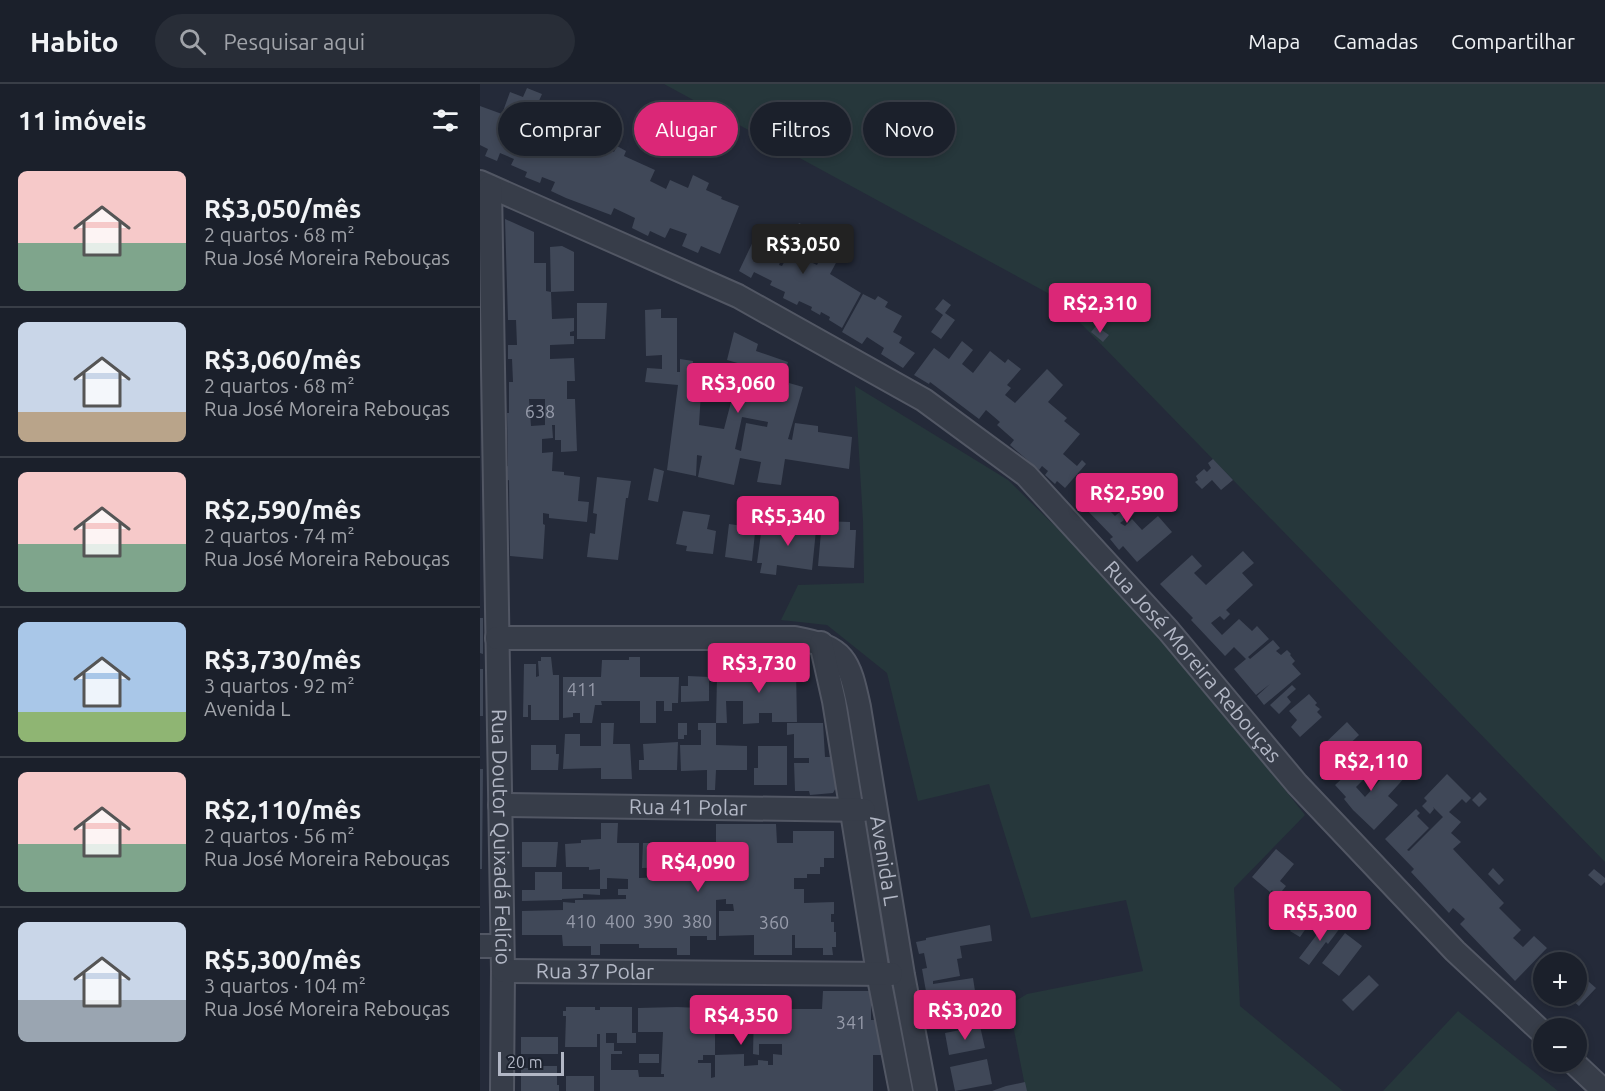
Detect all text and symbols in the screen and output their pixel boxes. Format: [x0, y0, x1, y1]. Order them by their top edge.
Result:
search box [155, 14, 575, 68]
icon: search [176, 25, 209, 58]
text: Habito [30, 26, 119, 57]
text: Pesquisar aqui [224, 29, 365, 54]
text: Mapa [1248, 29, 1300, 53]
text: Camadas [1333, 29, 1418, 53]
text: Compartilhar [1451, 29, 1575, 53]
chip: Comprar [498, 102, 622, 156]
chip: Alugar [634, 102, 738, 156]
chip: Filtros [750, 102, 851, 156]
chip: Novo [863, 102, 955, 156]
icon: filters [429, 104, 462, 137]
text: 11 imóveis [18, 106, 147, 135]
text: R$3,050/mês [204, 194, 361, 223]
icon: home [66, 195, 138, 267]
text: 2 quartos · 68 m² [204, 223, 355, 246]
pin: R$3,050 [748, 224, 858, 275]
text: R$3,050 [766, 232, 840, 255]
text: Rua José Moreira Rebouças [204, 246, 450, 269]
pin: R$2,310 [1045, 283, 1155, 334]
text: R$2,310 [1063, 291, 1137, 314]
text: R$3,060/mês [204, 345, 361, 374]
icon: home [66, 346, 138, 418]
pin: R$3,060 [683, 363, 793, 414]
text: R$3,060 [701, 371, 775, 394]
text: 2 quartos · 68 m² [204, 374, 355, 397]
text: Rua José Moreira Rebouças [204, 397, 450, 420]
house number: 638 [525, 401, 555, 421]
pin: R$2,590 [1072, 473, 1182, 524]
text: R$2,590 [1090, 481, 1164, 504]
text: R$2,590/mês [204, 495, 361, 524]
icon: home [66, 496, 138, 568]
pin: R$5,340 [733, 496, 843, 547]
text: R$5,340 [751, 504, 825, 527]
text: 2 quartos · 74 m² [204, 524, 355, 547]
text: Rua José Moreira Rebouças [204, 547, 450, 570]
street label: Rua José Moreira Rebouças [1100, 555, 1287, 767]
pin: R$3,730 [704, 643, 814, 694]
text: R$3,730/mês [204, 645, 361, 674]
icon: home [66, 646, 138, 718]
text: R$3,730 [722, 651, 796, 674]
text: 3 quartos · 92 m² [204, 674, 355, 697]
house number: 411 [567, 679, 597, 699]
text: Avenida L [204, 697, 291, 720]
street label: Rua Doutor Quixadá Felício [488, 709, 516, 965]
pin: R$2,110 [1316, 741, 1426, 792]
text: R$2,110 [1334, 749, 1408, 772]
street label: Rua 41 Polar [629, 794, 747, 819]
text: R$2,110/mês [204, 795, 361, 824]
icon: home [66, 796, 138, 868]
street label: Avenida L [866, 814, 904, 908]
text: 2 quartos · 56 m² [204, 824, 355, 847]
pin: R$4,090 [643, 842, 753, 893]
text: Rua José Moreira Rebouças [204, 847, 450, 870]
text: R$4,090 [661, 850, 735, 873]
pin: R$5,300 [1265, 891, 1375, 942]
text: R$5,300 [1283, 899, 1357, 922]
house number: 410 [566, 911, 596, 931]
house number: 400 [605, 911, 635, 931]
house number: 390 [643, 911, 673, 931]
house number: 380 [682, 911, 712, 931]
house number: 360 [759, 912, 789, 932]
text: R$5,300/mês [204, 945, 361, 974]
icon: home [66, 946, 138, 1018]
map controls [1533, 952, 1587, 1072]
button: + [1533, 952, 1587, 1006]
street label: Rua 37 Polar [536, 958, 654, 983]
text: 3 quartos · 104 m² [204, 974, 366, 997]
pin: R$3,020 [910, 990, 1020, 1041]
pin: R$4,350 [686, 995, 796, 1046]
text: Rua José Moreira Rebouças [204, 997, 450, 1020]
text: R$3,020 [928, 998, 1002, 1021]
text: R$4,350 [704, 1003, 778, 1026]
house number: 341 [836, 1012, 866, 1032]
button: − [1533, 1018, 1587, 1072]
scale bar [498, 1049, 564, 1076]
text: 20 m [507, 1053, 543, 1071]

